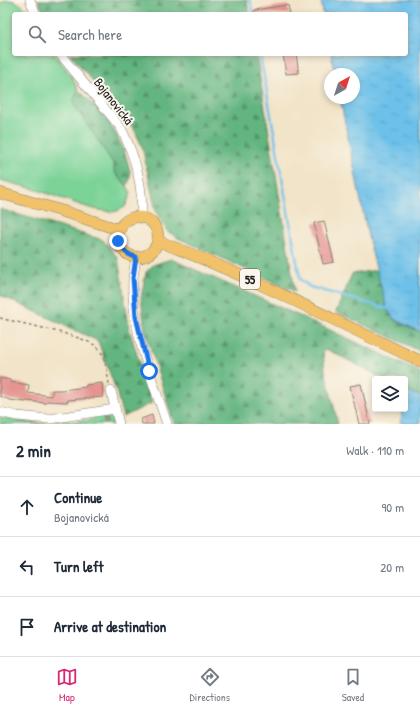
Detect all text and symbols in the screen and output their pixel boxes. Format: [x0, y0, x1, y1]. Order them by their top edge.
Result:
search box [12, 12, 408, 56]
icon: search [26, 23, 48, 45]
text: Search here [58, 24, 122, 45]
north arrow [324, 68, 360, 104]
street label: Bojanovická [90, 74, 138, 128]
route end [109, 232, 127, 250]
road number: 55 [240, 269, 260, 289]
route start [140, 362, 158, 380]
map controls [372, 376, 408, 412]
button: layers [372, 376, 408, 412]
text: 2 min [16, 439, 51, 462]
text: Walk · 110 m [346, 441, 404, 459]
text: Continue [54, 487, 102, 508]
icon: ahead [16, 496, 38, 518]
text: 90 m [382, 498, 404, 516]
text: Bojanovická [54, 508, 109, 526]
icon: left [16, 556, 38, 578]
text: Turn left [54, 556, 104, 577]
text: 20 m [380, 558, 404, 576]
icon: arrive [16, 616, 38, 638]
text: Arrive at destination [54, 616, 166, 637]
tab: Map [56, 666, 78, 704]
tab: Directions [190, 666, 230, 704]
tab: Saved [342, 666, 364, 704]

